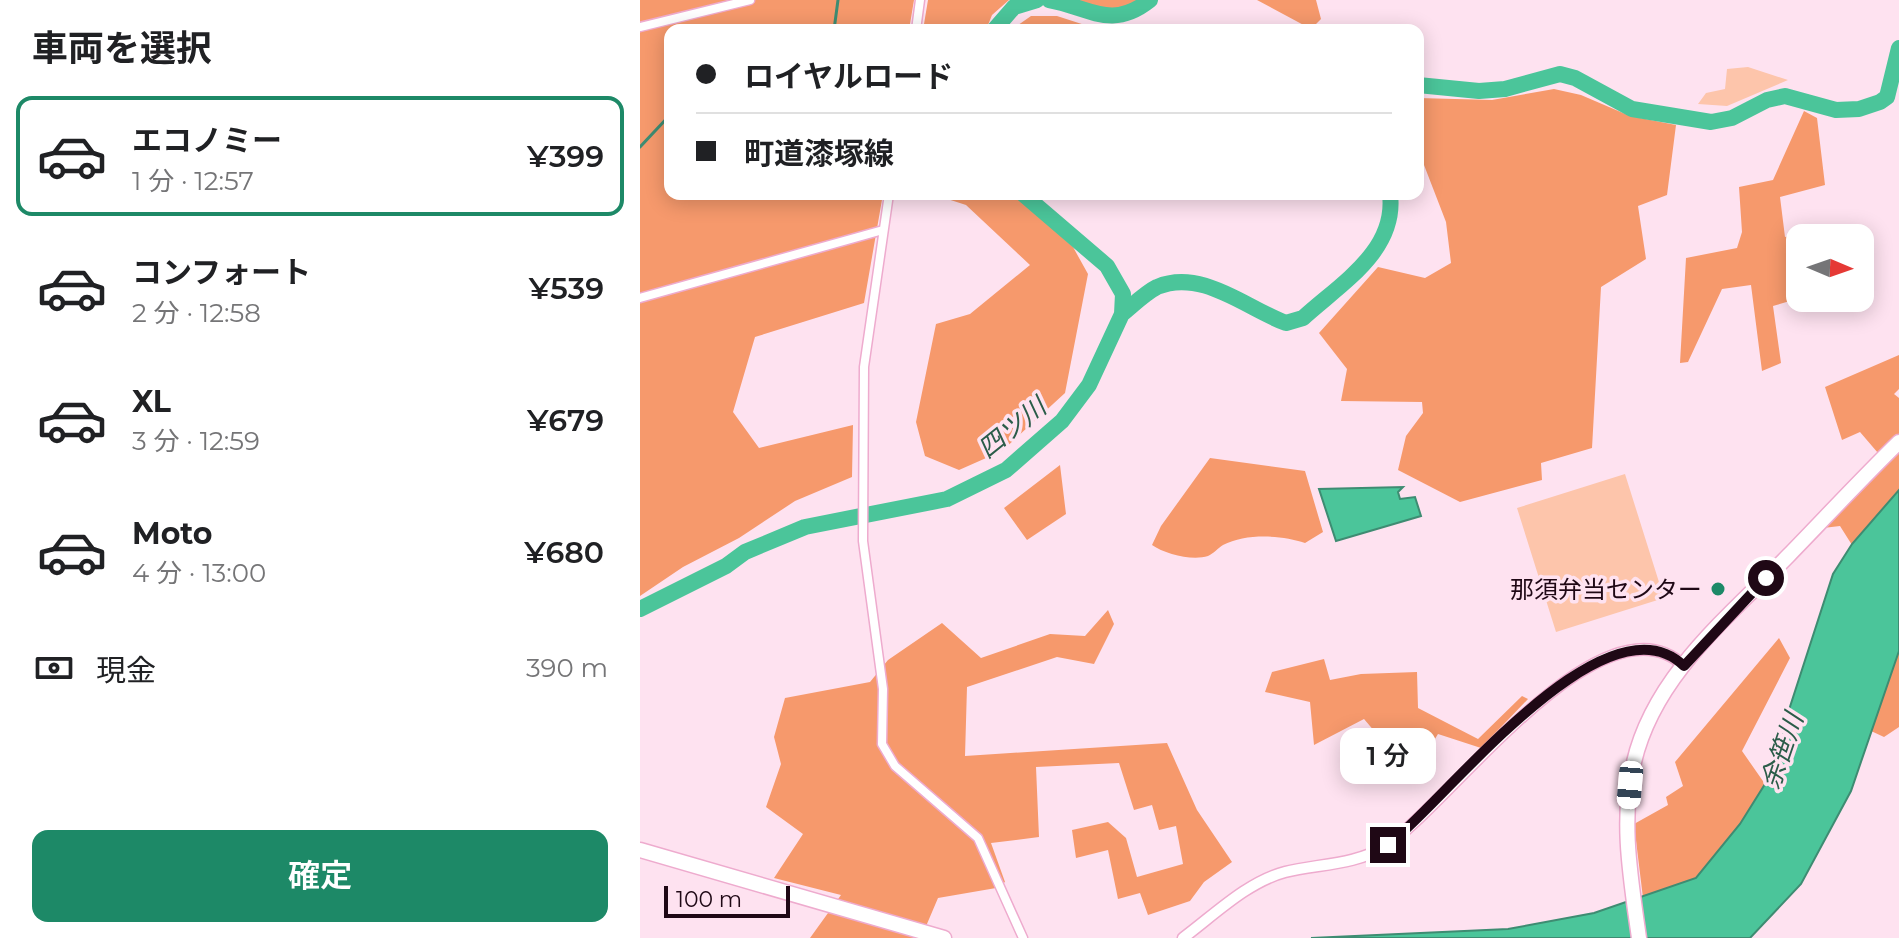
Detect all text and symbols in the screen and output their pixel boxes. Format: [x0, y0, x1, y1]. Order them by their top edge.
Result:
text: 車両を選択 [32, 26, 212, 70]
text: ロイヤルロード [744, 58, 953, 95]
icon: car [36, 120, 108, 192]
text: エコノミー [132, 122, 282, 159]
text: 町道漆塚線 [744, 135, 894, 172]
text: ¥399 [527, 138, 604, 175]
text: 1 分 · 12:57 [132, 165, 254, 197]
north arrow [1786, 224, 1874, 312]
map controls [1786, 224, 1874, 312]
icon: car [36, 252, 108, 324]
text: コンフォート [132, 254, 311, 291]
text: ¥539 [529, 270, 604, 307]
text: 2 分 · 12:58 [132, 297, 261, 329]
text: XL [132, 383, 171, 420]
icon: car [36, 384, 108, 456]
water label: 四ツ川 [972, 389, 1055, 465]
text: ¥679 [527, 402, 604, 439]
text: 3 分 · 12:59 [132, 425, 260, 457]
text: Moto [132, 515, 213, 552]
icon: car [36, 516, 108, 588]
text: ¥680 [524, 534, 604, 571]
text: 4 分 · 13:00 [132, 557, 266, 589]
route start [1748, 560, 1784, 596]
place label: 那須弁当センター [1510, 575, 1702, 604]
marker: 那須弁当センター [1709, 580, 1727, 598]
icon: cash [32, 646, 76, 690]
text: 現金 [96, 652, 156, 689]
text: 390 m [526, 652, 608, 684]
water label: 余笹川 [1754, 706, 1811, 793]
callout: 1 分 [1340, 729, 1436, 785]
text: 1 分 [1366, 740, 1410, 772]
car [1616, 760, 1644, 810]
route end [1370, 827, 1406, 863]
button: 確定 [32, 830, 608, 922]
scale bar [664, 882, 790, 918]
text: 100 m [676, 886, 742, 913]

